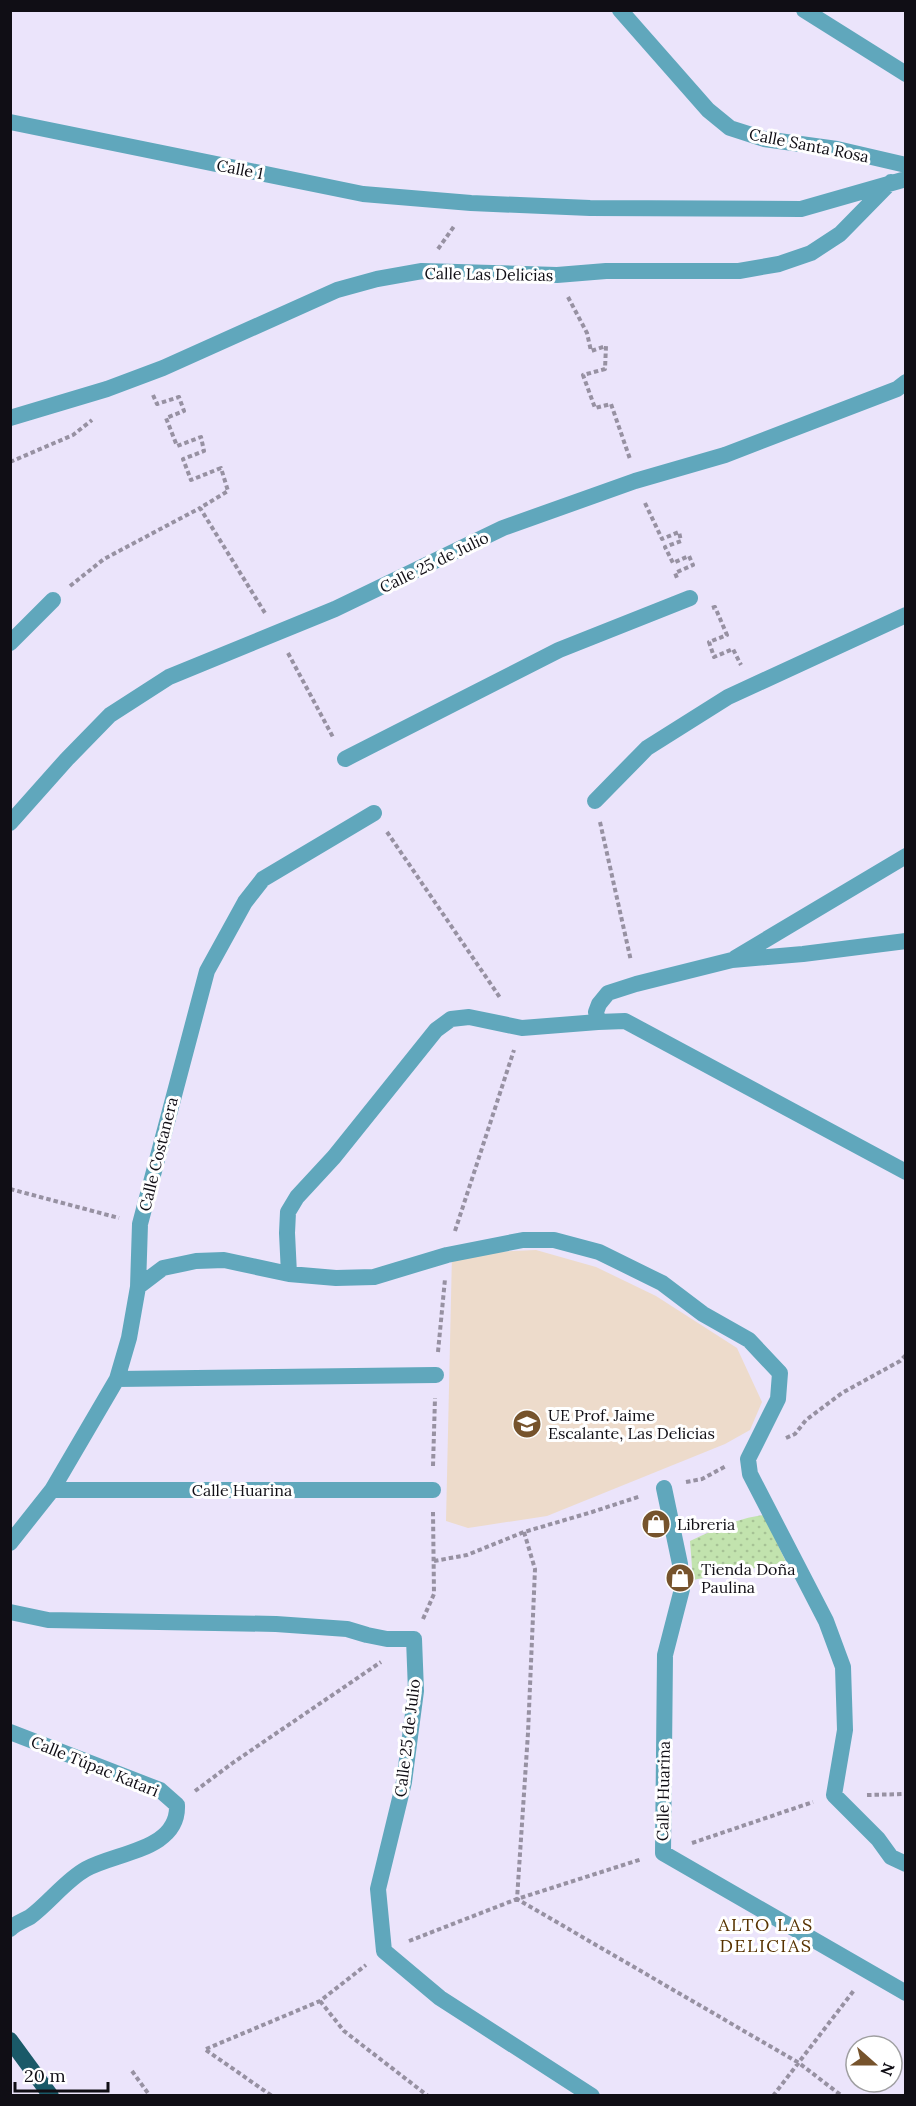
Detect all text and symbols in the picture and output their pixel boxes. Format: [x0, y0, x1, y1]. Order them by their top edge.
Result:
street label: Calle Santa Rosa [747, 124, 871, 166]
street label: Calle 1 [215, 155, 265, 183]
street label: Calle Las Delicias [425, 263, 553, 285]
street label: Calle 25 de Julio [376, 527, 492, 597]
street label: Calle Costanera [134, 1095, 182, 1213]
place label: UE Prof. Jaime Escalante, Las Delicias [548, 1405, 715, 1443]
school or university icon: UE Prof. Jaime Escalante, Las Delicias [511, 1408, 543, 1440]
street label: Calle Huarina [192, 1480, 292, 1500]
shop icon: Libreria [640, 1508, 672, 1540]
place label: Libreria [677, 1514, 735, 1534]
place label: Tienda Doña Paulina [701, 1559, 795, 1597]
shop icon: Tienda Doña Paulina [664, 1562, 696, 1594]
street label: Calle 25 de Julio [390, 1678, 424, 1798]
street label: Calle Túpac Katari [28, 1731, 162, 1801]
street label: Calle Huarina [652, 1741, 674, 1841]
district label: ALTO LAS DELICIAS [717, 1913, 814, 1957]
north arrow [844, 2034, 904, 2094]
scale bar [15, 2055, 108, 2093]
text: N [876, 2060, 900, 2079]
text: 20 m [24, 2064, 66, 2087]

